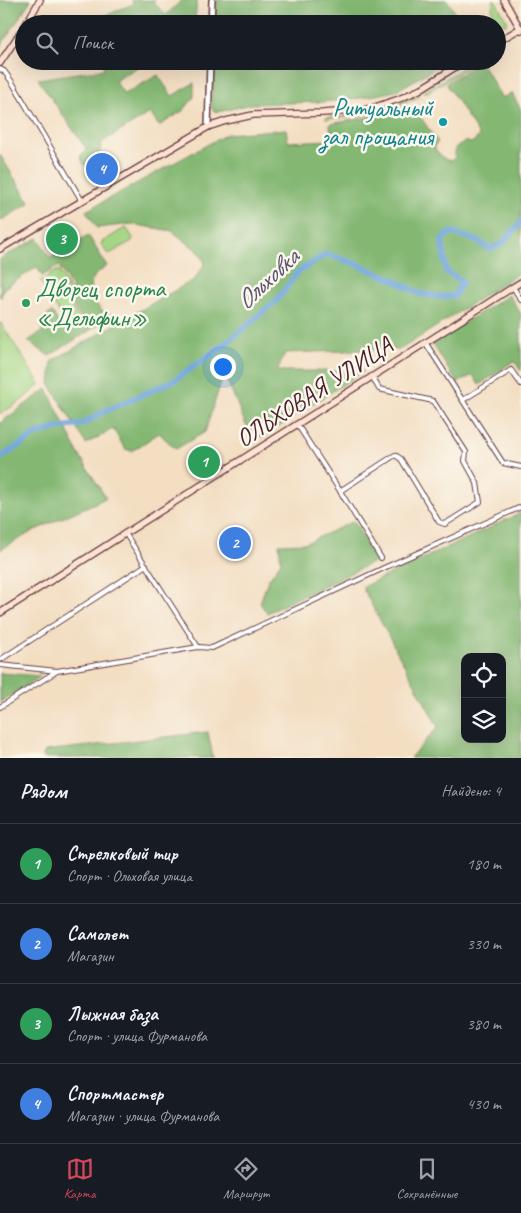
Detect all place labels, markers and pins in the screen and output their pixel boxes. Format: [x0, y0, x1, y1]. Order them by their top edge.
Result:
place label: Ритуальный зал прощания [318, 92, 435, 154]
marker: Ритуальный зал прощания [437, 116, 449, 128]
pin: 4 [86, 150, 118, 188]
pin: 3 [46, 220, 78, 258]
place label: Дворец спорта «Дельфин» [36, 273, 167, 334]
marker: Дворец спорта «Дельфин» [20, 297, 32, 309]
pin: 1 [188, 443, 220, 481]
pin: 2 [219, 524, 251, 562]

